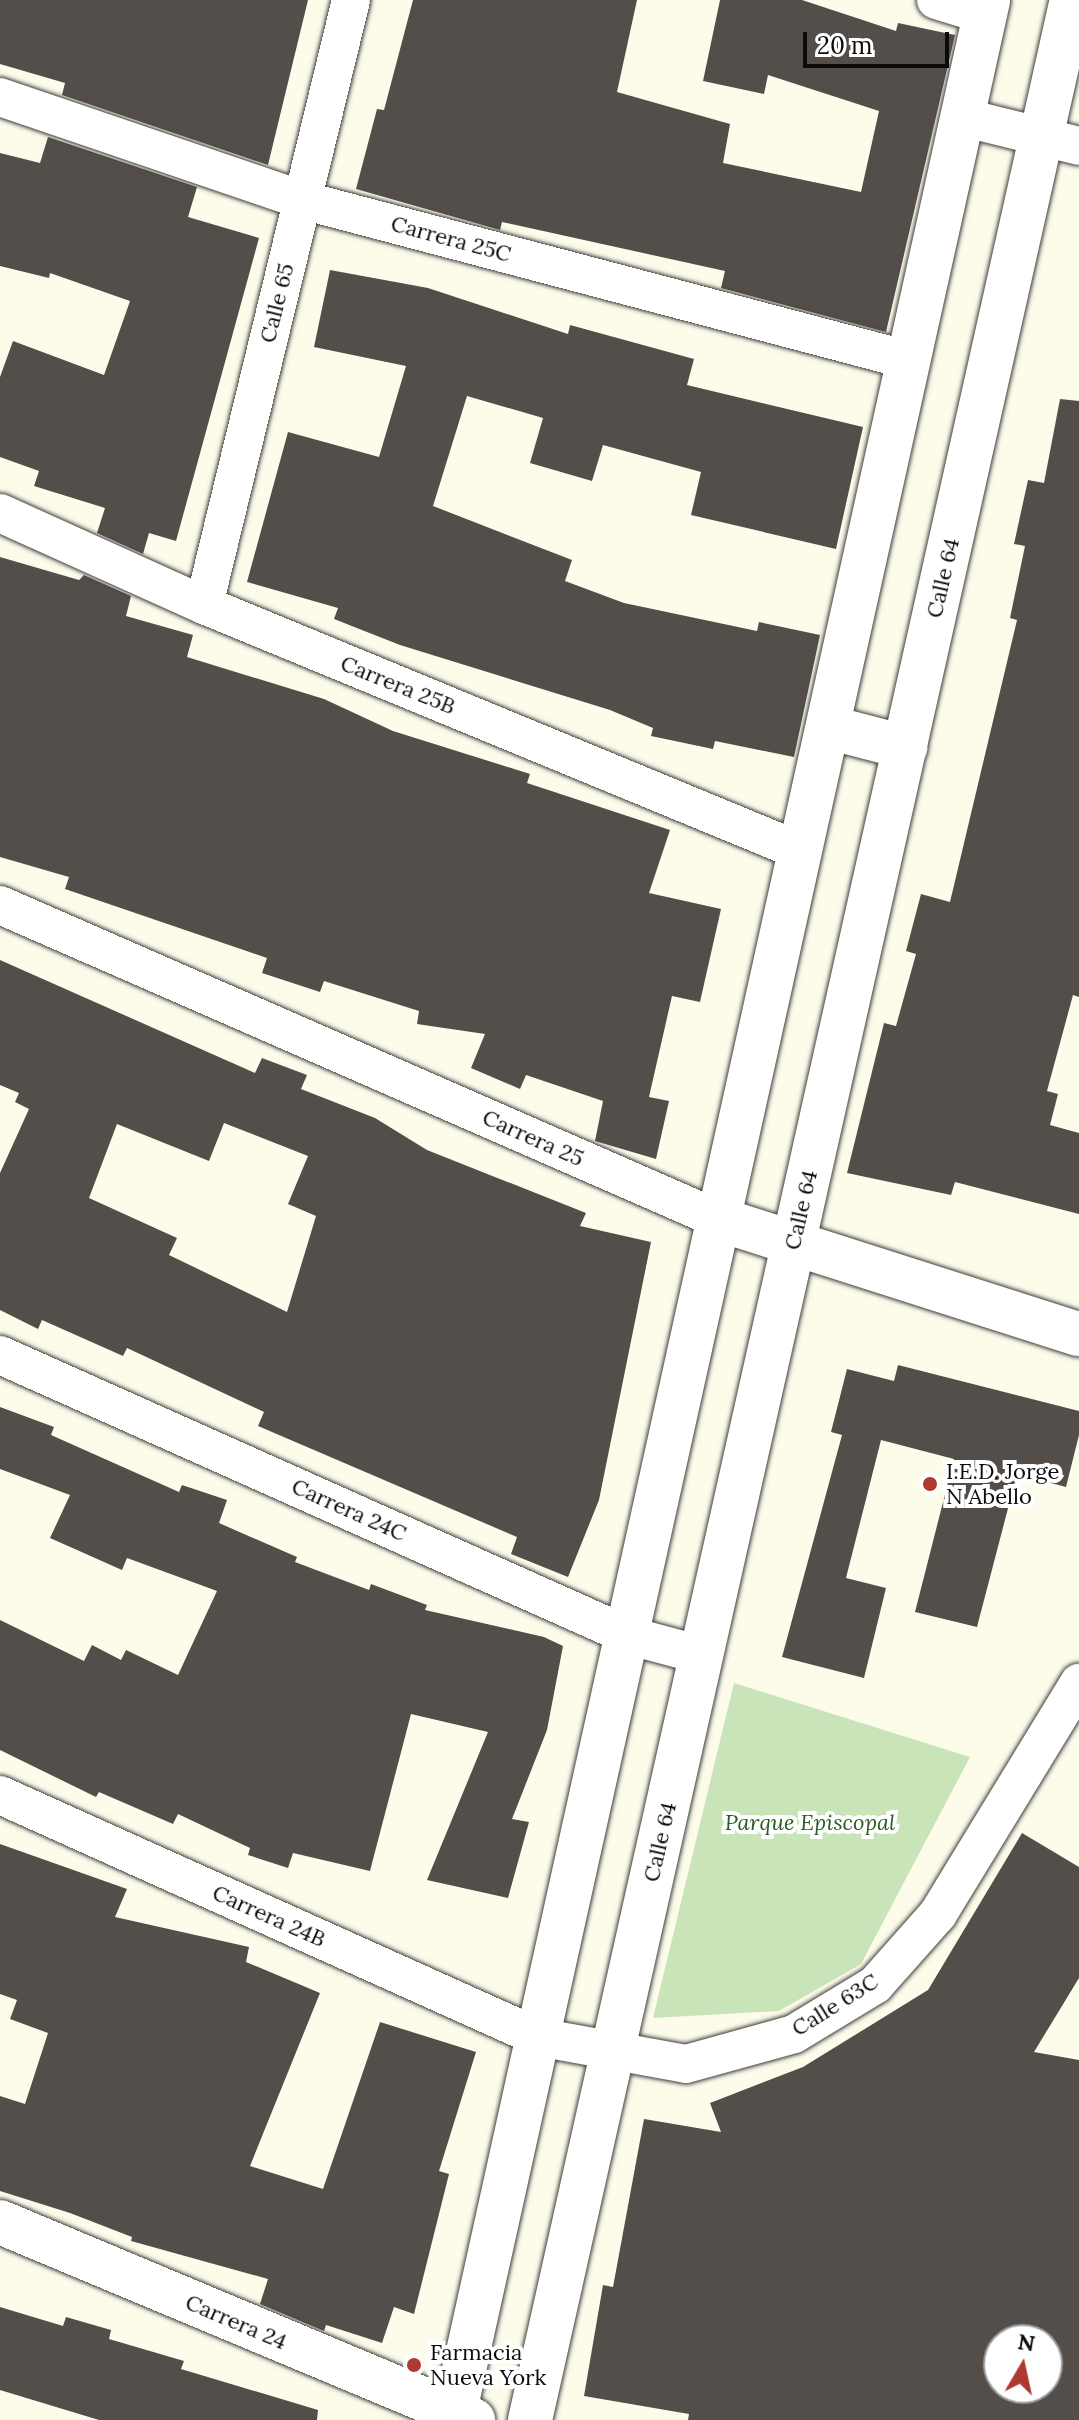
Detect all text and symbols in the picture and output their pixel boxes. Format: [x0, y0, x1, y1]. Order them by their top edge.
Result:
scale bar [807, 16, 953, 66]
text: 20 m [817, 30, 873, 61]
street label: Carrera 25C [388, 210, 514, 268]
street label: Calle 65 [254, 260, 300, 346]
street label: Calle 64 [921, 536, 965, 620]
street label: Carrera 25B [337, 650, 459, 720]
street label: Carrera 25 [478, 1104, 588, 1172]
street label: Calle 64 [779, 1168, 823, 1252]
place label: I.E.D. Jorge N Abello [946, 1458, 1059, 1510]
street label: Carrera 24C [288, 1473, 410, 1547]
marker: I.E.D. Jorge N Abello [921, 1475, 939, 1493]
street label: Calle 64 [638, 1800, 682, 1884]
park label: Parque Episcopal [725, 1810, 895, 1836]
street label: Carrera 24B [208, 1879, 330, 1953]
street label: Calle 63C [787, 1968, 883, 2042]
street label: Carrera 24 [181, 2289, 291, 2355]
north arrow [983, 2324, 1063, 2404]
text: N [1016, 2327, 1037, 2357]
place label: Farmacia Nueva York [430, 2339, 546, 2390]
marker: Farmacia Nueva York [405, 2356, 423, 2374]

